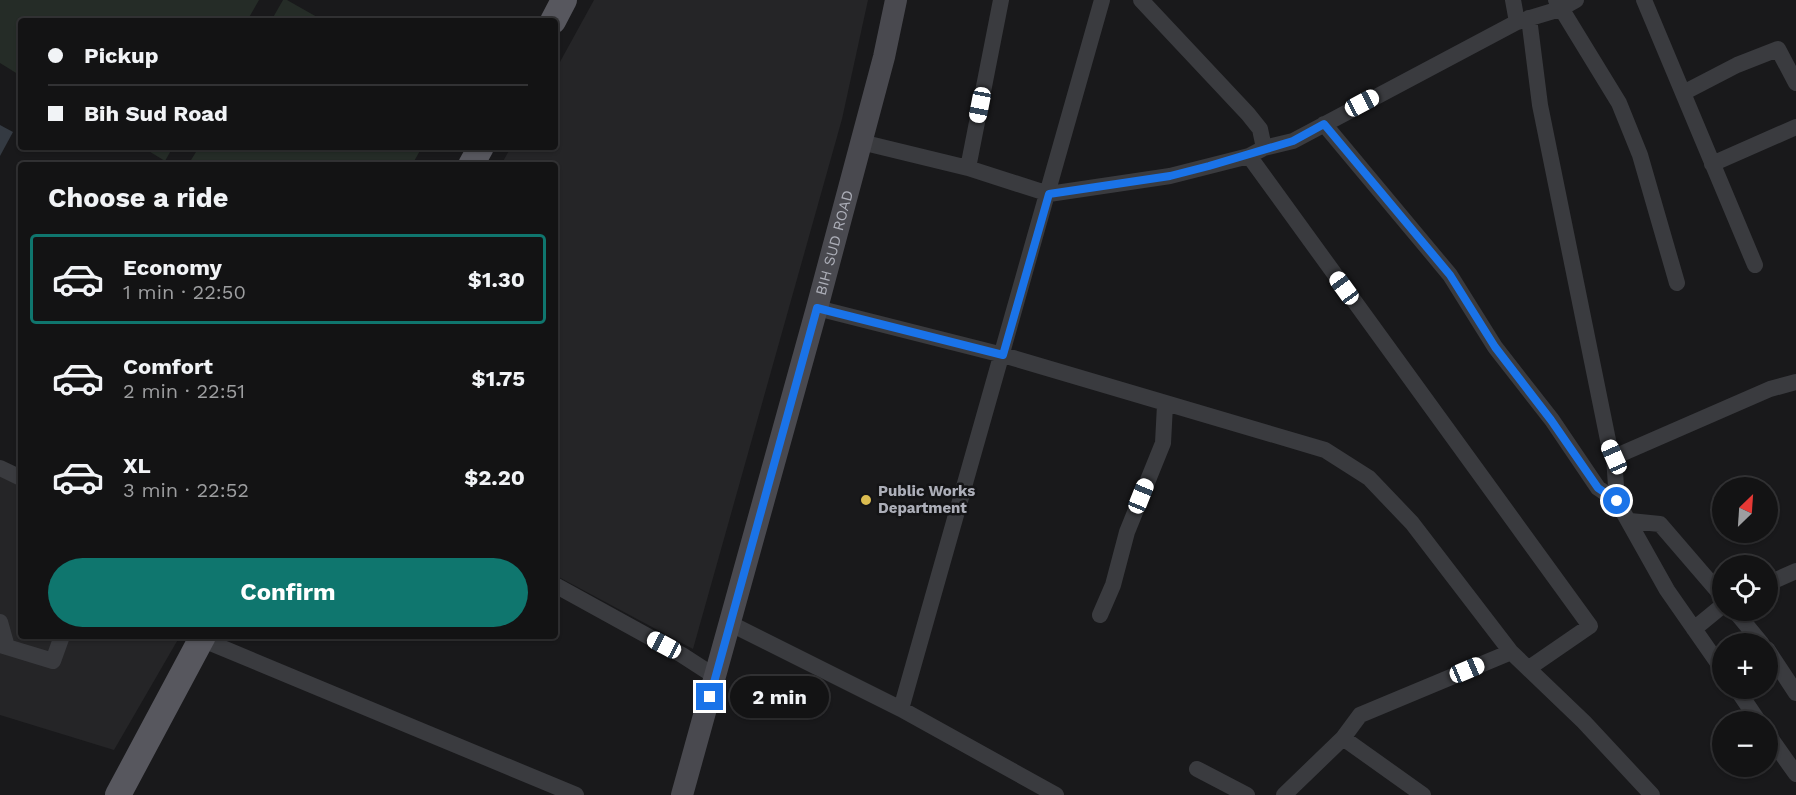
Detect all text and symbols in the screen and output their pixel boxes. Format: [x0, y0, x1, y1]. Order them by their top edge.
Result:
text: Pickup [84, 43, 159, 68]
car [968, 86, 992, 124]
car [1342, 87, 1382, 119]
text: Bih Sud Road [84, 101, 228, 126]
text: Choose a ride [48, 182, 228, 214]
street label: BIH SUD ROAD [812, 188, 857, 297]
icon: car [51, 252, 105, 306]
text: Economy [123, 255, 222, 280]
text: $1.30 [468, 267, 525, 292]
car [1326, 268, 1362, 308]
text: 1 min · 22:50 [123, 280, 246, 304]
icon: car [51, 351, 105, 405]
text: Comfort [123, 354, 213, 379]
text: $1.75 [472, 366, 525, 391]
text: 2 min · 22:51 [123, 379, 245, 403]
car [1598, 437, 1630, 477]
icon: car [51, 450, 105, 504]
text: XL [123, 453, 151, 478]
text: $2.20 [464, 465, 525, 490]
car [1126, 476, 1156, 516]
north arrow [1712, 477, 1778, 543]
map controls [1712, 477, 1778, 777]
text: 3 min · 22:52 [123, 478, 249, 502]
place label: Public Works Department [878, 482, 975, 517]
route start [1603, 487, 1630, 514]
marker: Public Works Department [859, 493, 873, 507]
button: locate [1712, 555, 1778, 621]
button: Confirm [48, 558, 528, 627]
car [644, 629, 684, 661]
button: + [1712, 633, 1778, 699]
car [1447, 655, 1487, 685]
callout: 2 min [731, 676, 830, 718]
route end [696, 683, 723, 710]
text: 2 min [752, 685, 807, 709]
button: − [1712, 711, 1778, 777]

